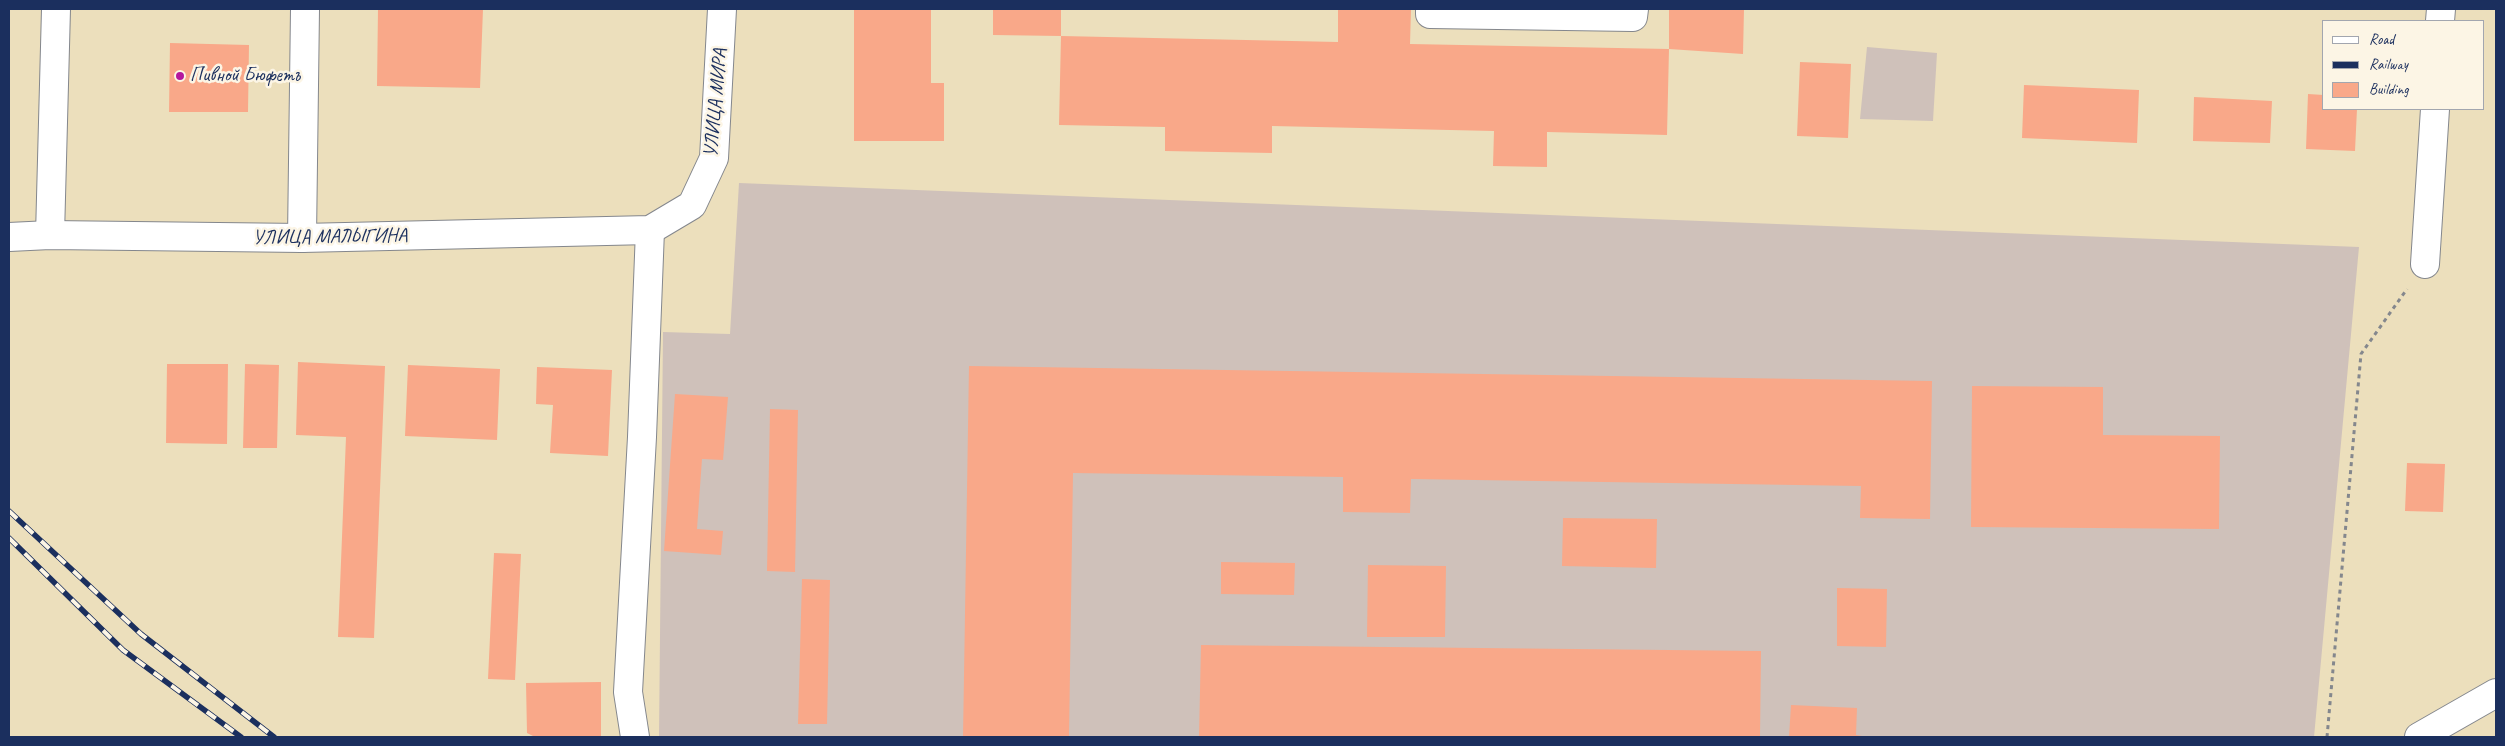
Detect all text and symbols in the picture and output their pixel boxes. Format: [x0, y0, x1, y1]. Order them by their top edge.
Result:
legend [2322, 20, 2485, 110]
text: Road [2369, 30, 2394, 49]
street label: УЛИЦА МИРА [699, 48, 733, 158]
text: Railway [2369, 55, 2408, 74]
place label: Пивной Бюфетъ [190, 64, 300, 88]
marker: Пивной Бюфетъ [174, 70, 186, 82]
text: Building [2369, 80, 2408, 99]
street label: УЛИЦА МАЛЫГИНА [252, 224, 408, 250]

